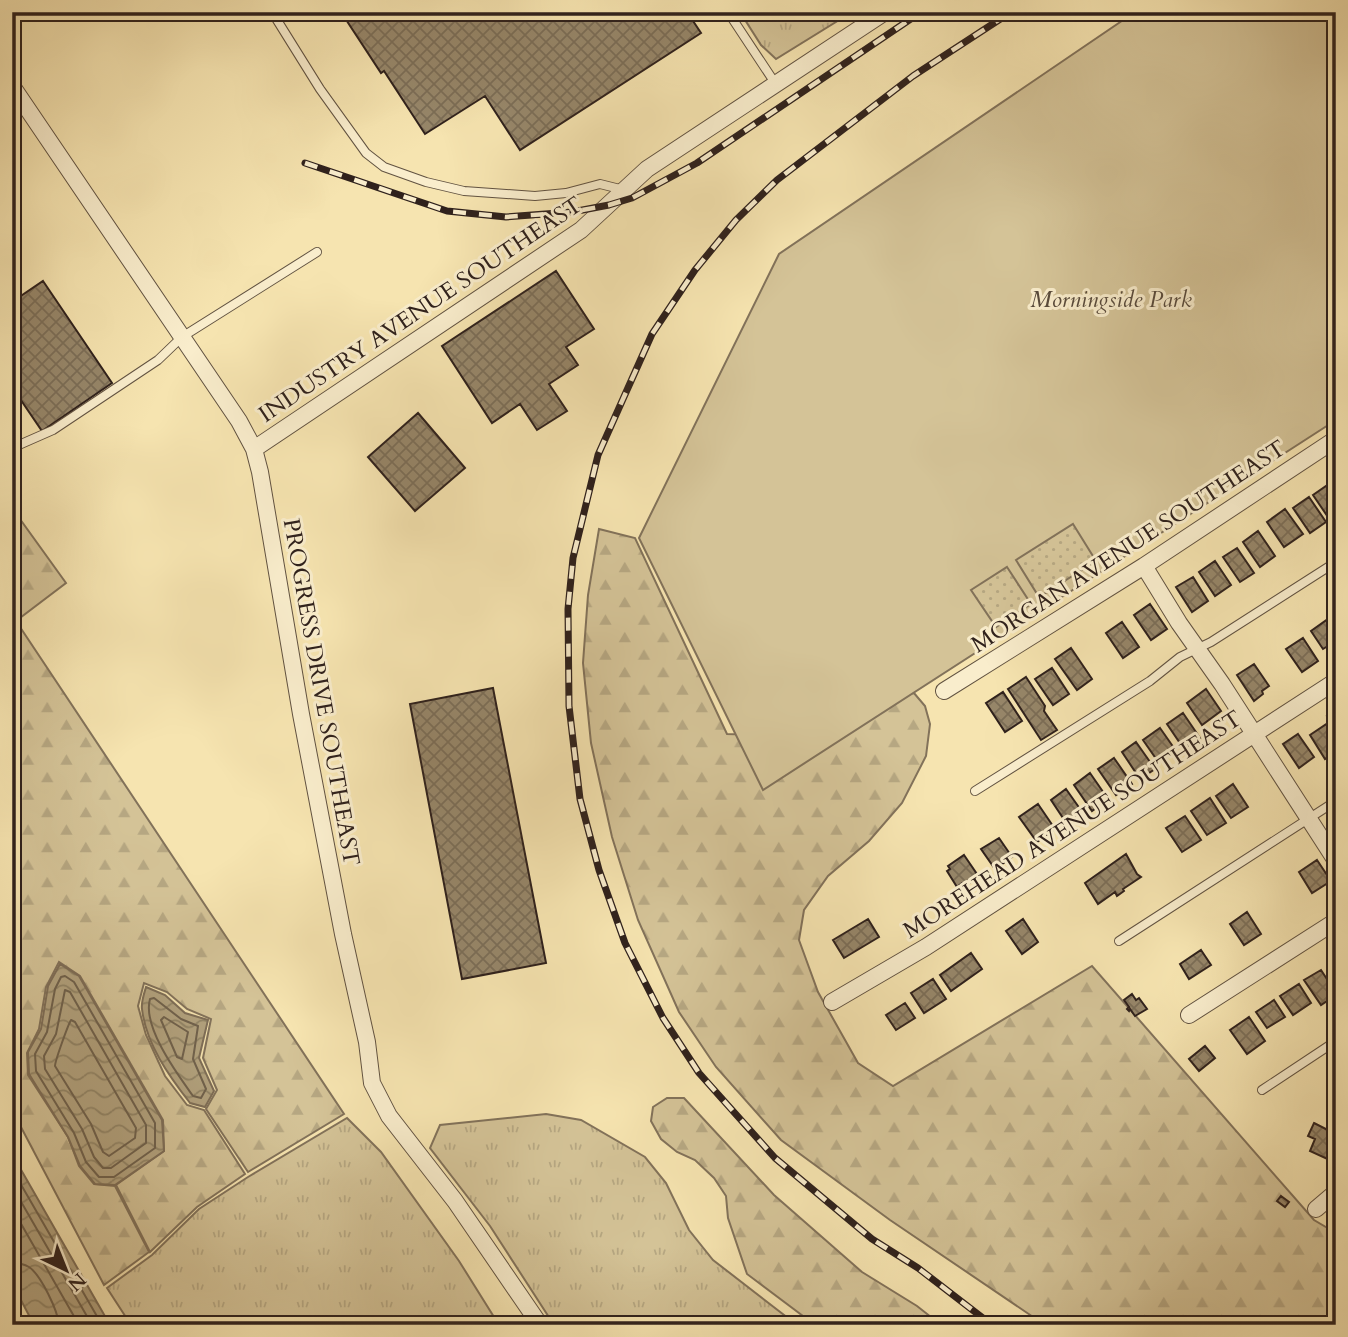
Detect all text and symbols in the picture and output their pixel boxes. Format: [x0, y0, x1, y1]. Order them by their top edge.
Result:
street label: INDUSTRY AVENUE SOUTHEAST [252, 189, 588, 430]
park label: Morningside Park [1030, 284, 1192, 315]
street label: MORGAN AVENUE SOUTHEAST [965, 433, 1292, 660]
street label: PROGRESS DRIVE SOUTHEAST [276, 516, 367, 868]
street label: MOREHEAD AVENUE SOUTHEAST [897, 703, 1248, 946]
north arrow [32, 1236, 102, 1306]
text: N [62, 1267, 92, 1297]

